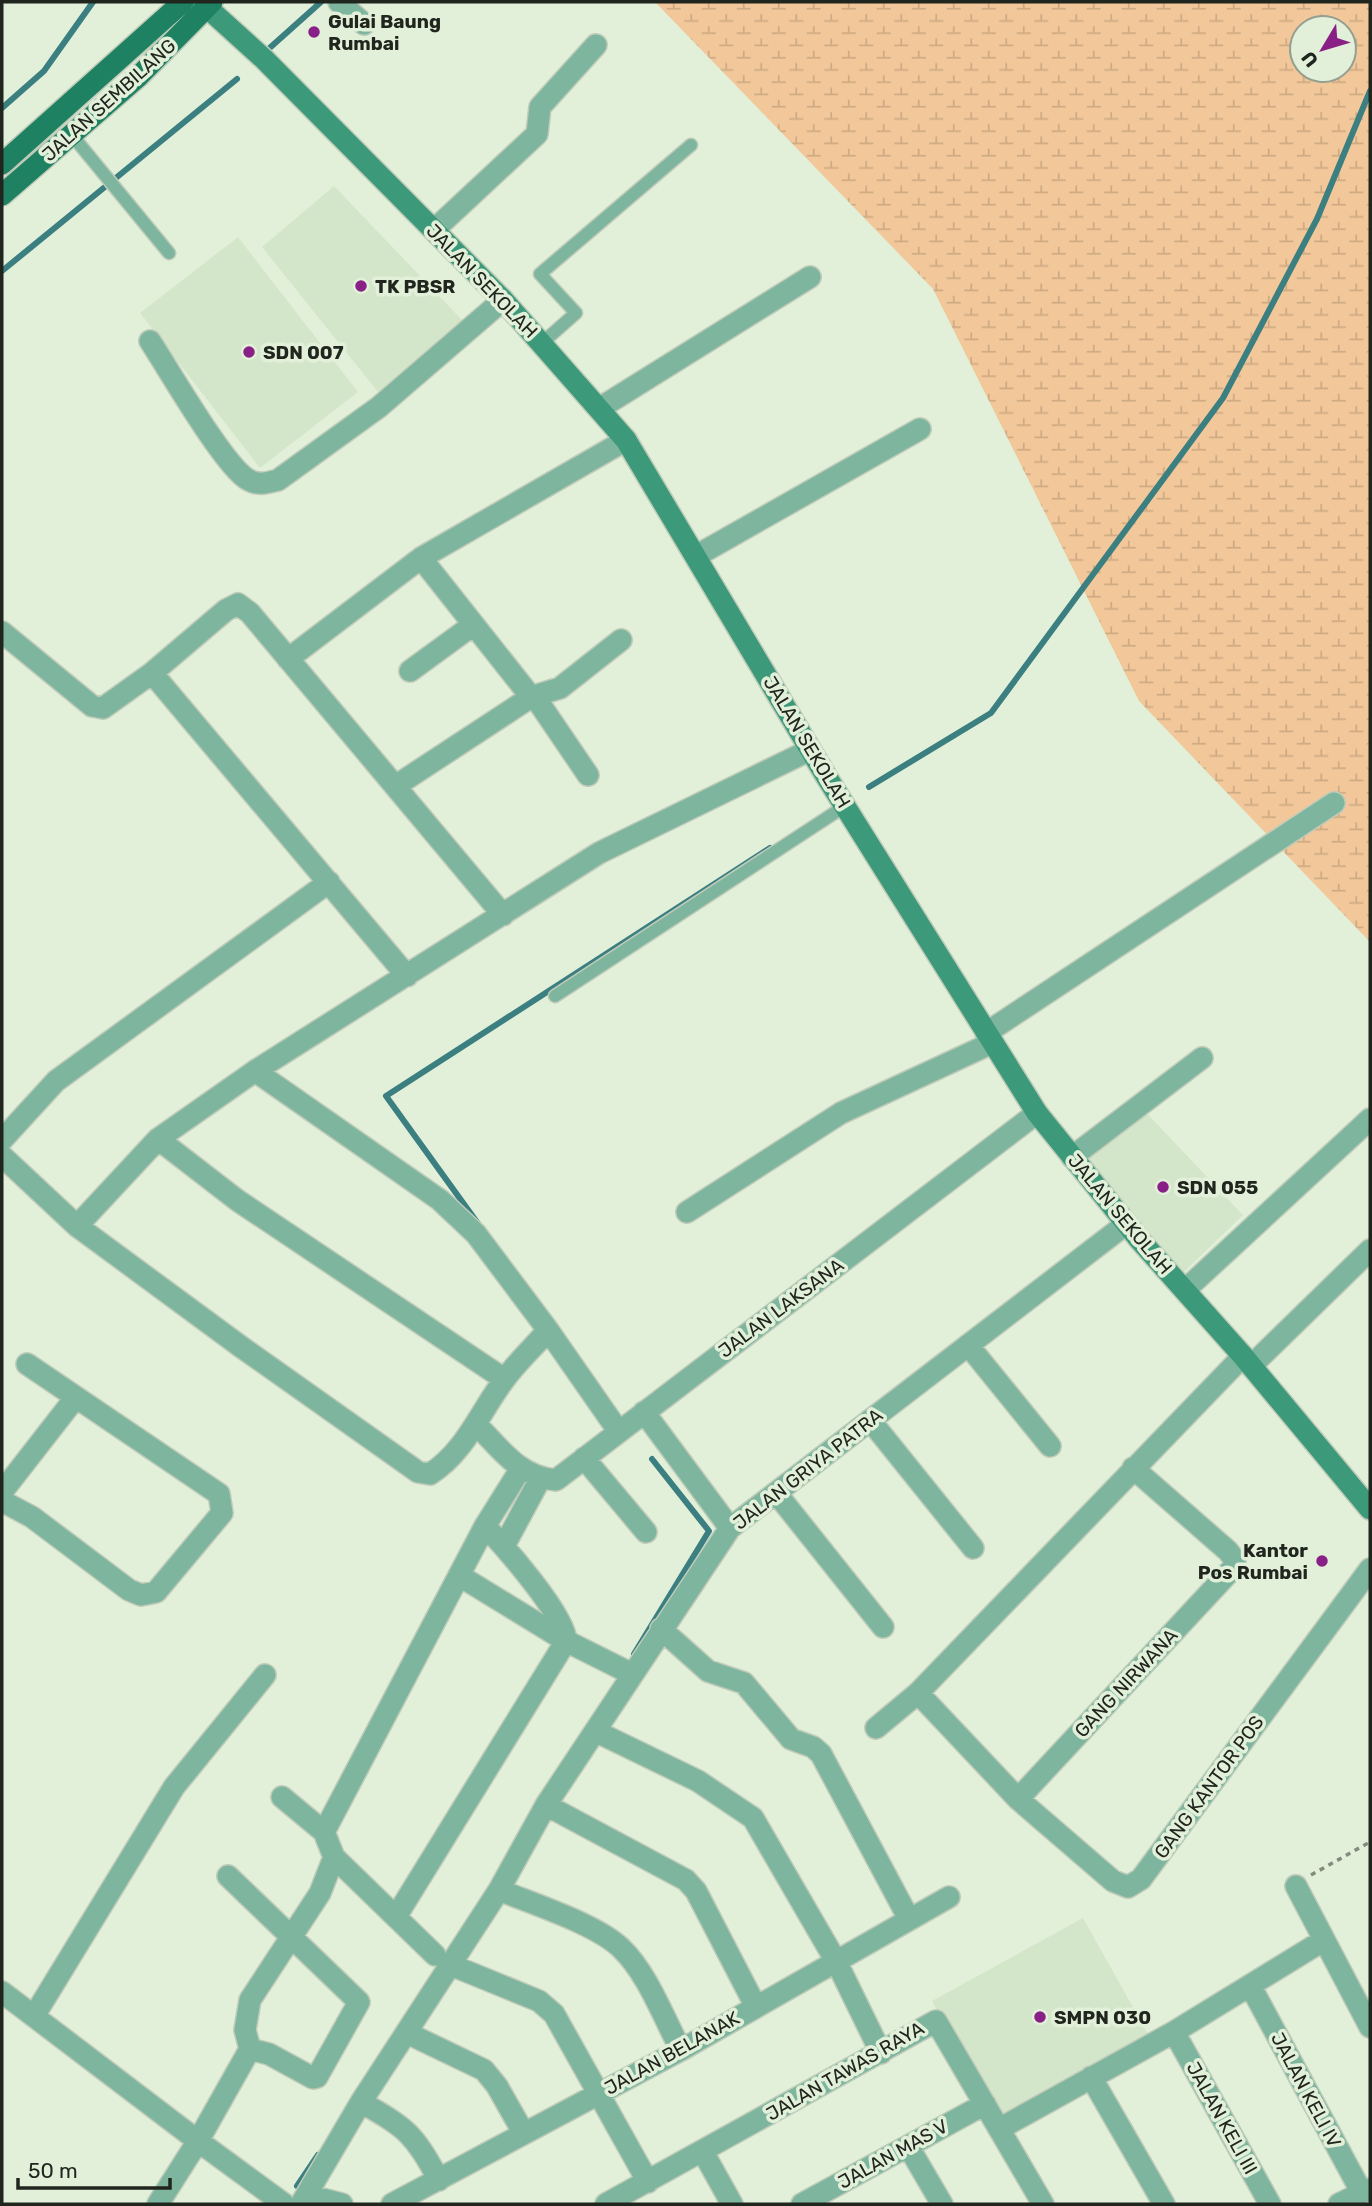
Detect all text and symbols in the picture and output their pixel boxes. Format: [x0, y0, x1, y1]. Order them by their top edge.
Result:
place label: Gulai Baung Rumbai [328, 10, 441, 55]
north arrow [1288, 14, 1358, 84]
marker: Gulai Baung Rumbai [306, 24, 322, 40]
street label: JALAN SEMBILANG [38, 34, 180, 166]
text: U [1297, 47, 1323, 72]
street label: JALAN SEKOLAH [422, 219, 542, 343]
place label: TK PBSR [375, 275, 455, 298]
marker: TK PBSR [353, 278, 369, 294]
place label: SDN 007 [263, 341, 344, 364]
marker: SDN 007 [241, 344, 257, 360]
street label: JALAN SEKOLAH [759, 672, 855, 812]
street label: JALAN SEKOLAH [1063, 1149, 1177, 1279]
place label: SDN 055 [1177, 1176, 1258, 1199]
marker: SDN 055 [1155, 1179, 1171, 1195]
street label: JALAN LAKSANA [714, 1253, 848, 1363]
street label: JALAN GRIYA PATRA [729, 1403, 887, 1534]
place label: Kantor Pos Rumbai [1198, 1539, 1308, 1584]
marker: Kantor Pos Rumbai [1314, 1553, 1330, 1569]
street label: GANG NIRWANA [1070, 1624, 1182, 1742]
street label: GANG KANTOR POS [1149, 1711, 1269, 1863]
street label: JALAN BELANAK [600, 2006, 744, 2100]
place label: SMPN 030 [1054, 2006, 1151, 2029]
marker: SMPN 030 [1032, 2009, 1048, 2025]
street label: JALAN TAWAS RAYA [762, 2016, 928, 2126]
street label: JALAN KELI IV [1266, 2029, 1346, 2151]
street label: JALAN KELI III [1182, 2058, 1262, 2178]
street label: JALAN MAS V [834, 2114, 952, 2194]
scale bar [18, 2146, 170, 2190]
text: 50 m [28, 2158, 78, 2183]

